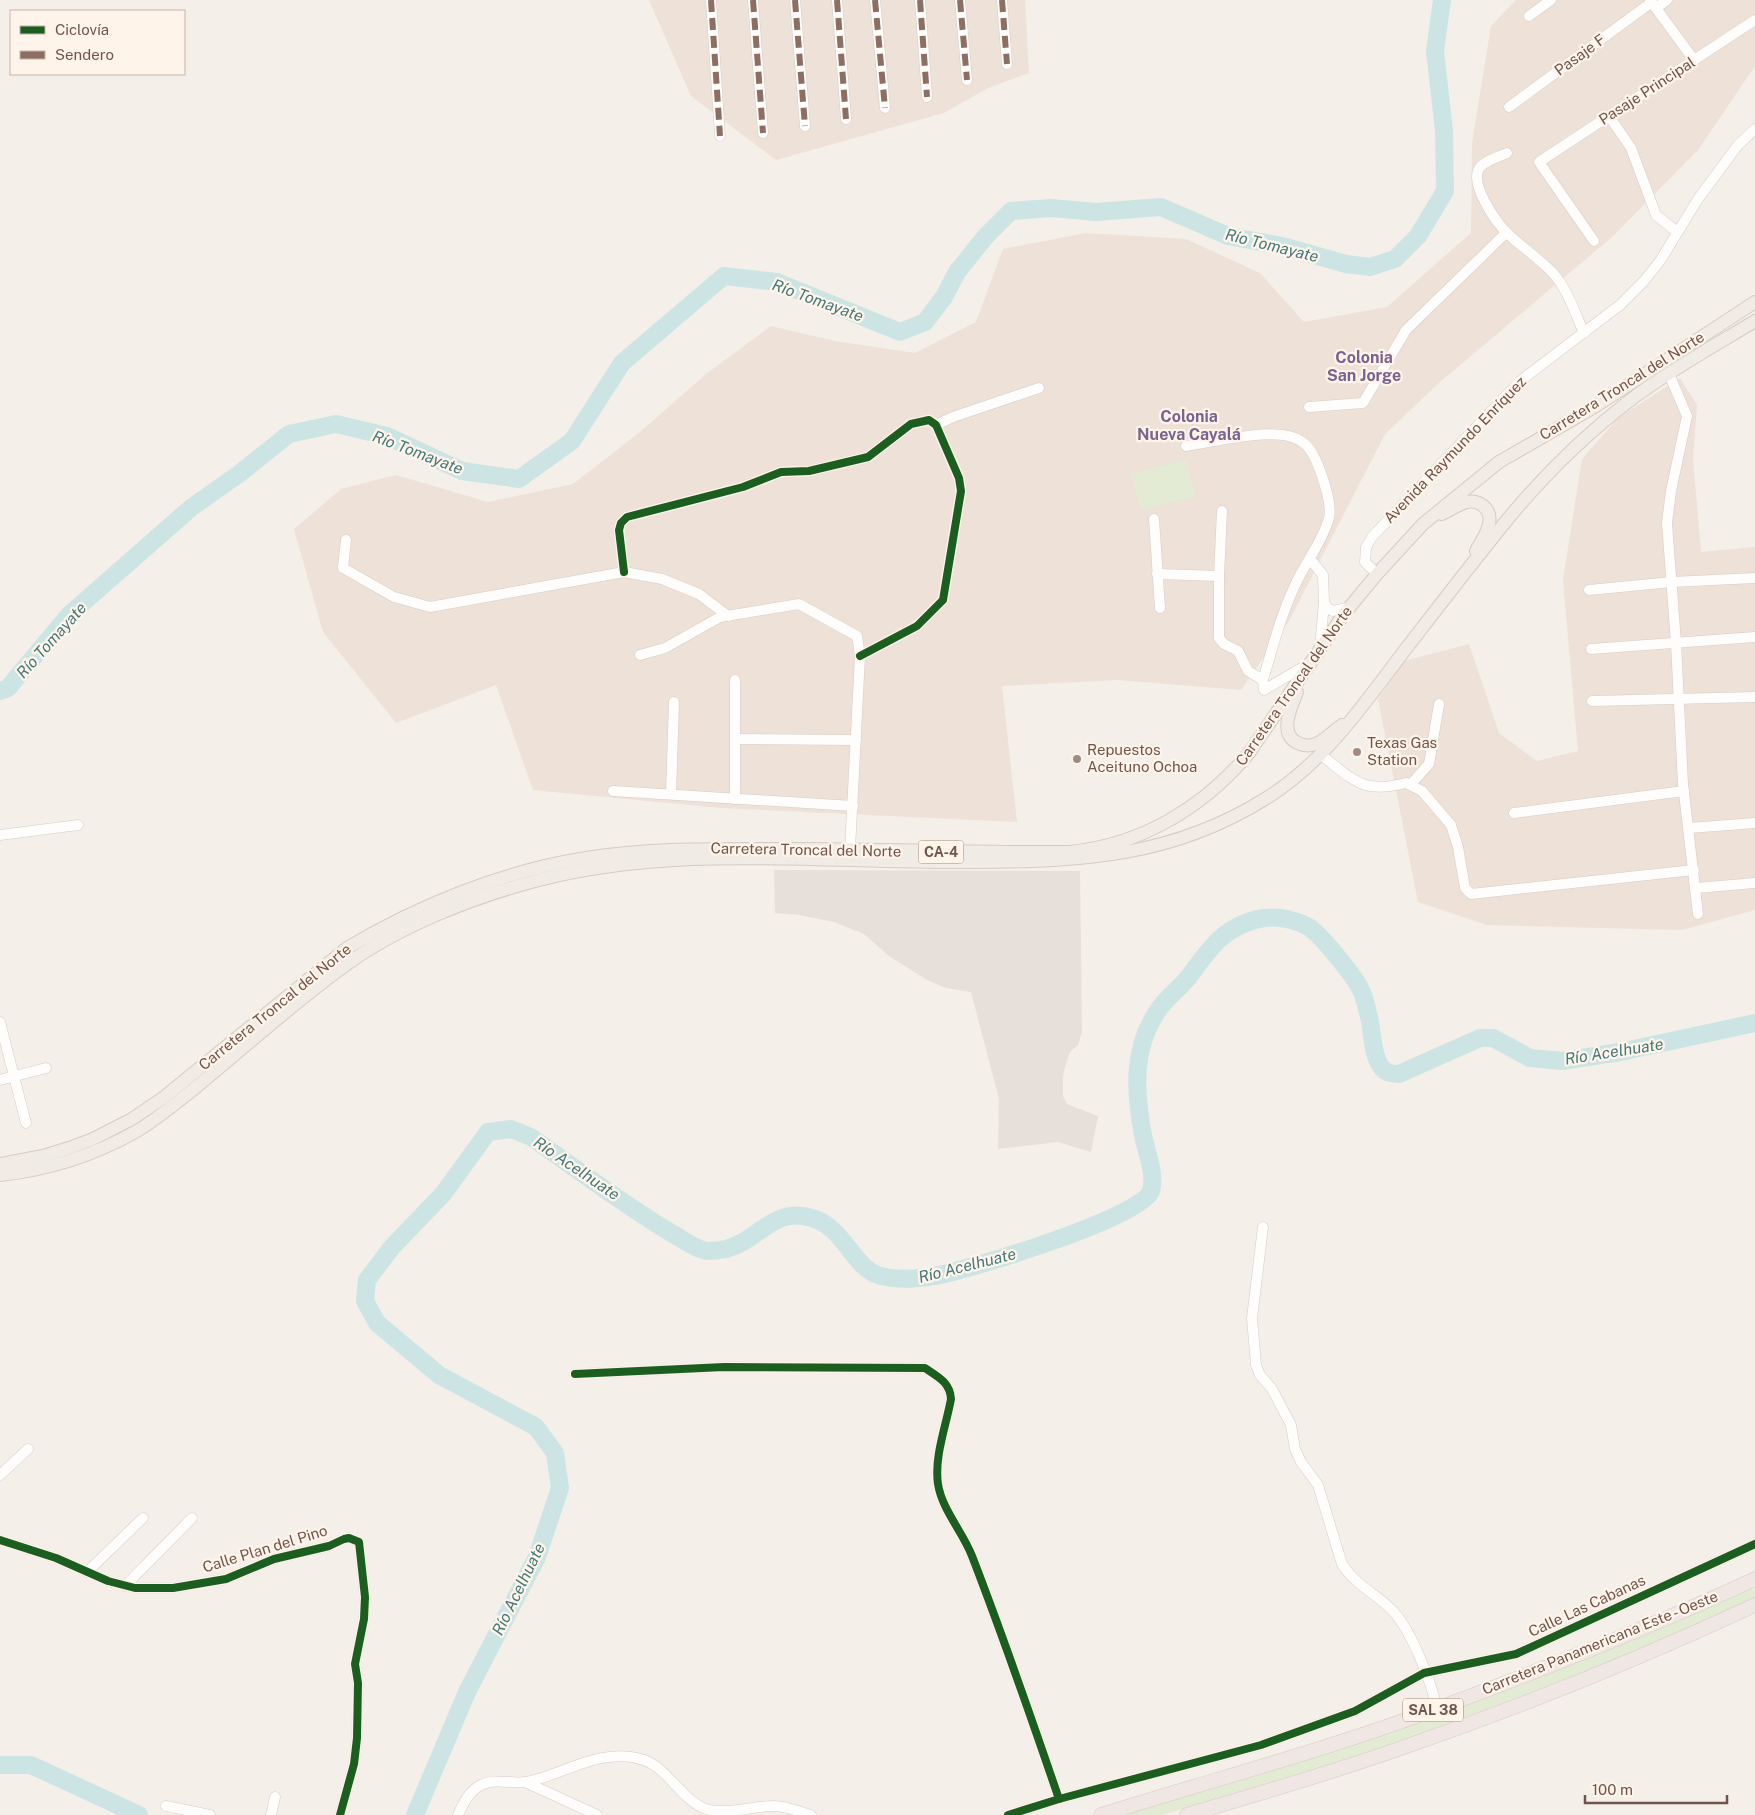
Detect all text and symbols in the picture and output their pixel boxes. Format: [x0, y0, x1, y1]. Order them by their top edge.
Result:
legend [10, 10, 185, 75]
text: Ciclovía [55, 21, 109, 38]
street label: Pasaje F [1551, 30, 1608, 79]
text: Sendero [55, 46, 114, 63]
street label: Pasaje Principal [1596, 53, 1698, 128]
water label: Río Tomayate [1223, 225, 1321, 266]
water label: Río Tomayate [770, 275, 866, 326]
street label: Carretera Troncal del Norte [1536, 328, 1707, 443]
district label: Colonia San Jorge [1327, 348, 1401, 385]
street label: Avenida Raymundo Enríquez [1380, 373, 1529, 526]
district label: Colonia Nueva Cayalá [1137, 407, 1241, 444]
water label: Río Tomayate [370, 426, 466, 479]
water label: Río Tomayate [12, 598, 91, 682]
street label: Carretera Troncal del Norte [1232, 603, 1355, 769]
place label: Texas Gas Station [1367, 734, 1437, 768]
place label: Repuestos Aceituno Ochoa [1087, 741, 1197, 775]
marker: Texas Gas Station [1351, 746, 1363, 758]
marker: Repuestos Aceituno Ochoa [1071, 753, 1083, 765]
street label: Carretera Troncal del Norte [711, 839, 901, 860]
road number: CA-4 [918, 840, 964, 864]
street label: Carretera Troncal del Norte [195, 940, 354, 1073]
water label: Río Acelhuate [1563, 1034, 1665, 1069]
water label: Río Acelhuate [530, 1133, 624, 1204]
water label: Río Acelhuate [916, 1244, 1018, 1287]
street label: Calle Plan del Pino [200, 1521, 329, 1576]
water label: Río Acelhuate [488, 1540, 549, 1638]
street label: Calle Las Cabanas [1526, 1571, 1648, 1640]
street label: Carretera Panamericana Este - Oeste [1479, 1587, 1720, 1698]
road number: SAL 38 [1403, 1698, 1463, 1722]
scale bar [1585, 1772, 1728, 1804]
text: 100 m [1592, 1781, 1633, 1798]

